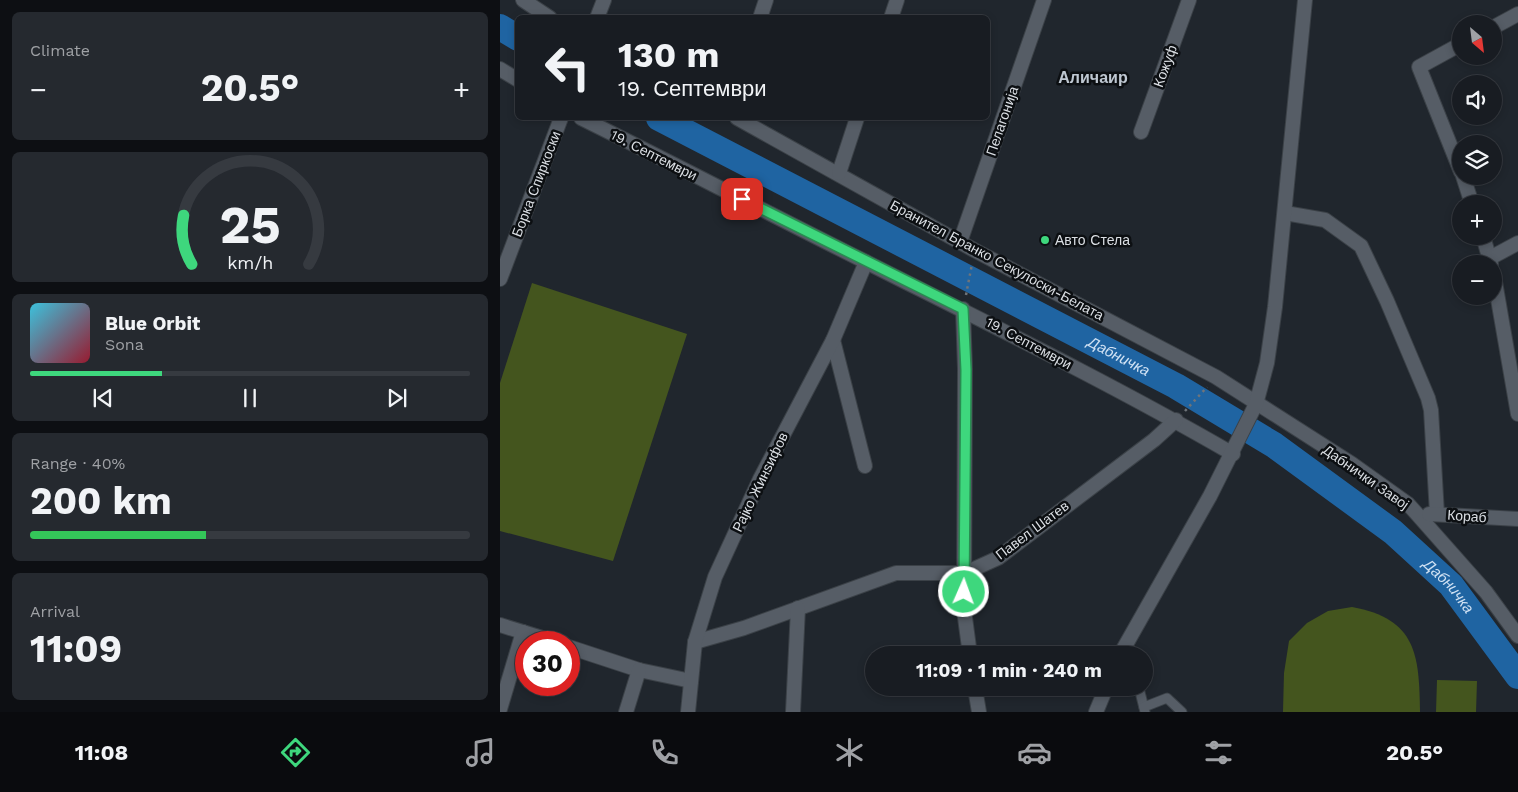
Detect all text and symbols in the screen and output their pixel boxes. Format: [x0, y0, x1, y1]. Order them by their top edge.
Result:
north arrow [1452, 15, 1502, 65]
map controls [1452, 15, 1502, 305]
text: 130 m [618, 34, 719, 76]
icon: left [535, 35, 600, 100]
text: Climate [30, 41, 90, 60]
street label: Кожуф [1150, 43, 1180, 89]
text: 20.5° [201, 66, 299, 110]
district label: Аличаир [1058, 68, 1128, 87]
text: − [30, 73, 47, 106]
text: + [453, 73, 470, 106]
button: sound [1452, 75, 1502, 125]
text: 19. Септември [618, 76, 767, 101]
street label: Пелагонија [983, 84, 1021, 158]
street label: 19. Септември [608, 126, 700, 184]
street label: Борка Спиркоски [508, 129, 564, 239]
button: layers [1452, 135, 1502, 185]
pin [721, 178, 763, 220]
icon: arrive [728, 185, 756, 213]
text: 25 [219, 195, 281, 256]
button: + [1452, 195, 1502, 245]
street label: Бранител Бранко Секулоски-Белата [888, 197, 1107, 323]
place label: Авто Стела [1055, 232, 1130, 248]
marker: Авто Стела [1039, 234, 1051, 246]
text: km/h [227, 252, 273, 273]
button: − [1452, 255, 1502, 305]
text: Blue Orbit [105, 312, 200, 335]
street label: 19. Септември [983, 314, 1075, 372]
water label: Дабничка [1083, 332, 1153, 380]
text: Sona [105, 335, 144, 354]
icon: previous [89, 384, 117, 412]
icon: pause [236, 384, 264, 412]
icon: next [383, 384, 411, 412]
street label: Рајко Жинѕифов [729, 430, 791, 534]
street label: Дабнички Завој [1320, 441, 1412, 513]
text: Range · 40% [30, 454, 125, 473]
text: 200 km [30, 479, 172, 523]
street label: Павел Шатев [992, 497, 1072, 563]
street label: Кораб [1447, 507, 1487, 525]
water label: Дабничка [1418, 554, 1478, 617]
position arrow [937, 565, 989, 617]
text: Arrival [30, 602, 80, 621]
text: 11:09 [30, 627, 122, 671]
speed limit sign: 30 [515, 631, 580, 696]
text: 11:09 · 1 min · 240 m [916, 659, 1102, 682]
icon: directions [278, 735, 313, 770]
icon: music [463, 735, 498, 770]
icon: phone [647, 735, 682, 770]
icon: climate [832, 735, 867, 770]
icon: car [1017, 735, 1052, 770]
icon: filters [1201, 735, 1236, 770]
text: 11:08 [75, 740, 128, 765]
text: 20.5° [1386, 740, 1443, 765]

